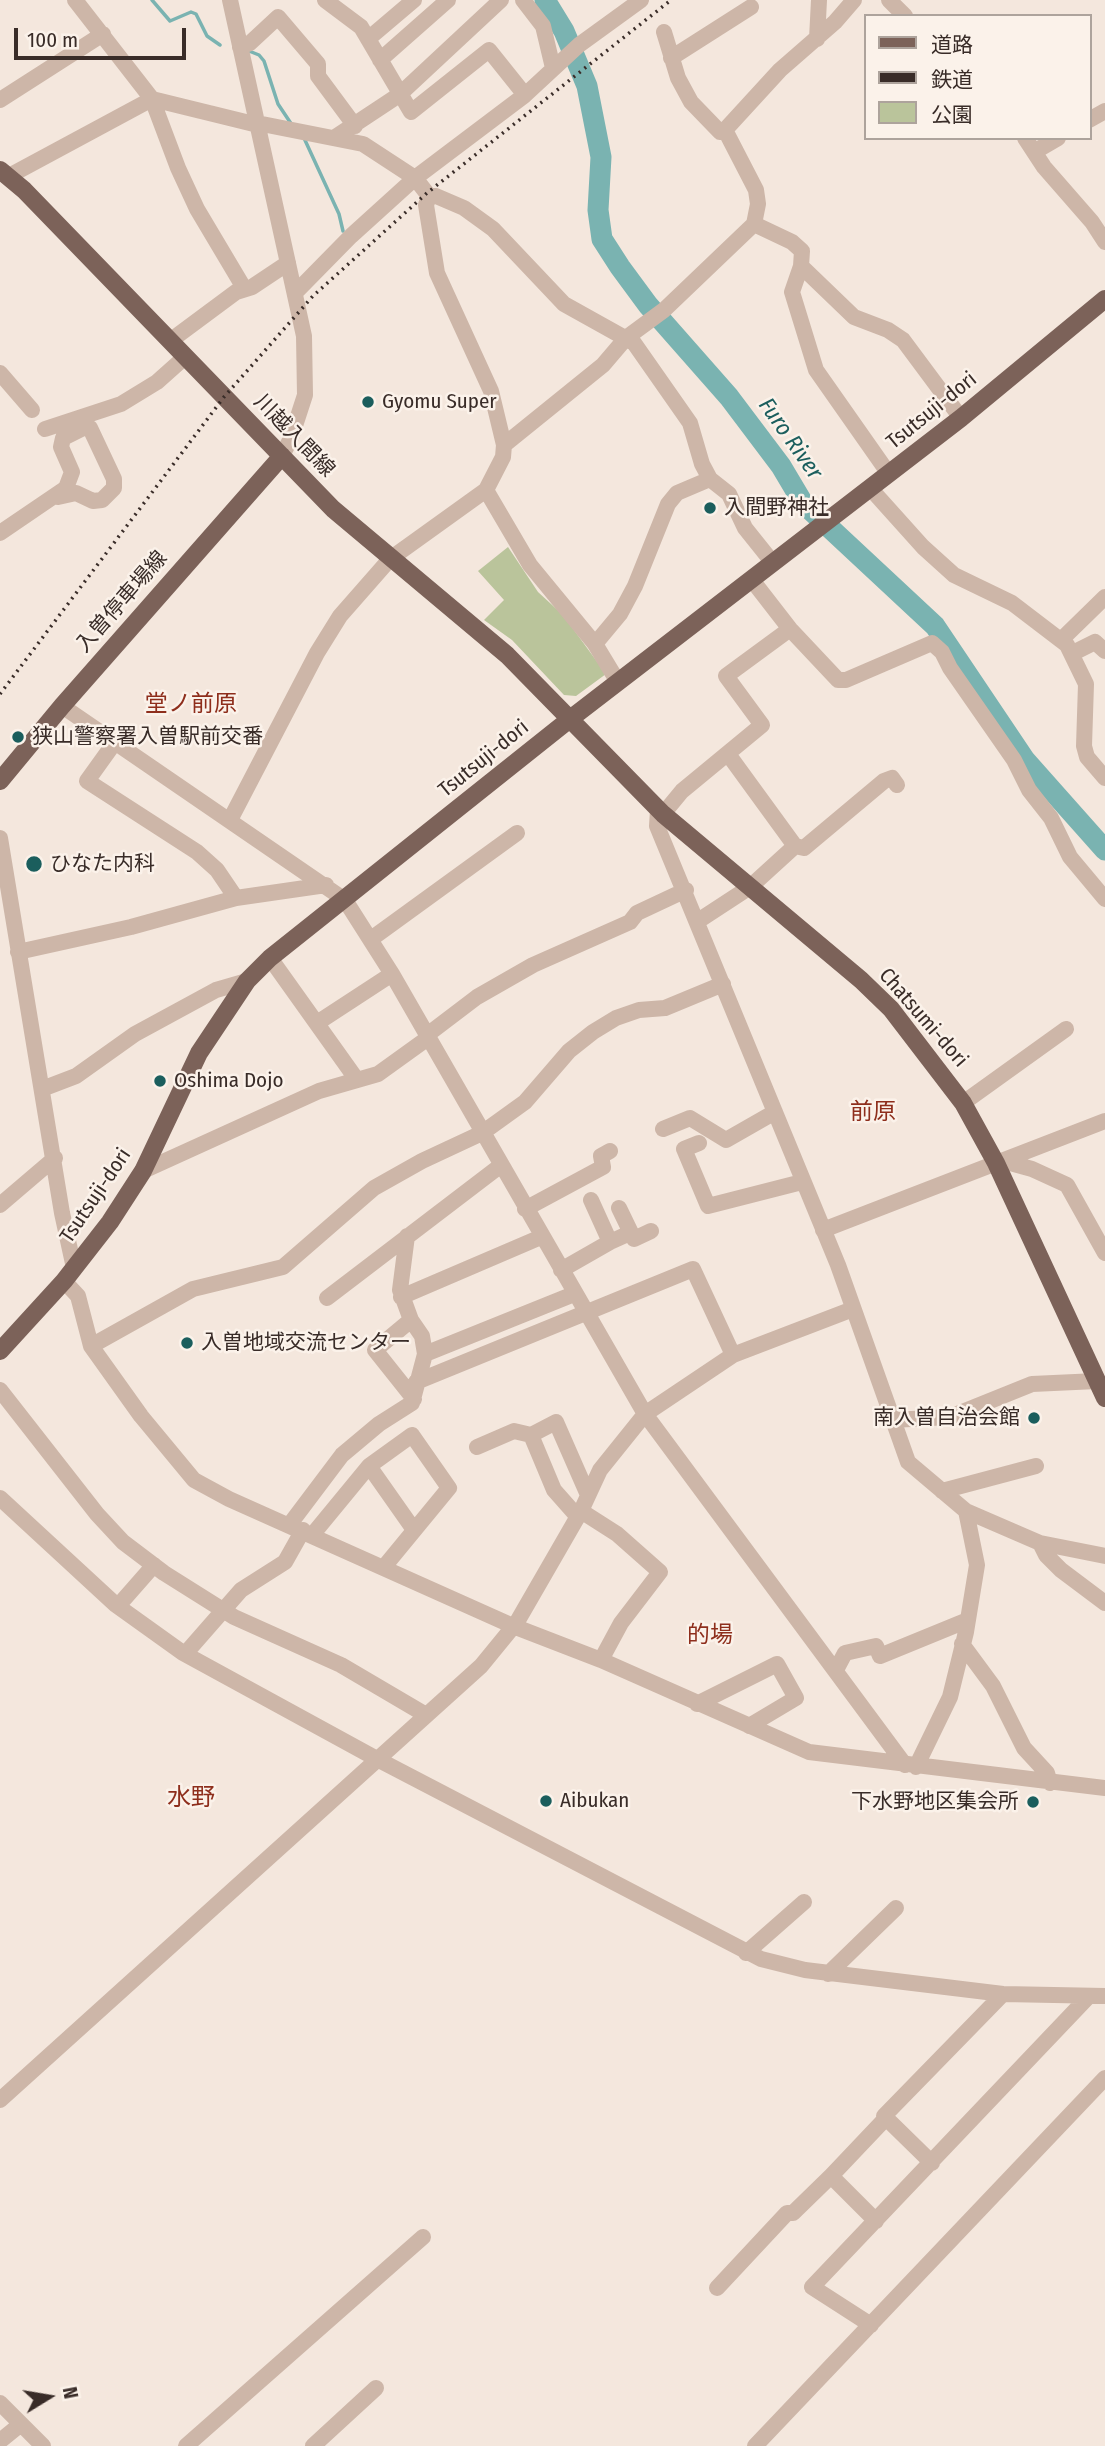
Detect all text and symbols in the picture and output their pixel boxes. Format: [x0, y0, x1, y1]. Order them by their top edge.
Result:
scale bar [18, 14, 189, 58]
legend [864, 14, 1091, 140]
text: 100 m [27, 27, 78, 53]
text: 道路 [931, 32, 973, 58]
text: 鉄道 [931, 67, 973, 93]
text: 公園 [931, 102, 973, 128]
street label: Tsutsuji-dori [882, 367, 982, 455]
street label: 川越入間線 [248, 389, 340, 483]
place label: Gyomu Super [382, 389, 497, 415]
water label: Furo River [752, 393, 828, 485]
marker: Gyomu Super [360, 394, 376, 410]
place label: 入間野神社 [724, 495, 829, 521]
marker: 入間野神社 [702, 500, 718, 516]
street label: 入曽停車場線 [71, 546, 173, 658]
district label: 堂ノ前原 [145, 691, 237, 719]
street label: Tsutsuji-dori [434, 715, 534, 803]
place label: 狭山警察署入曽駅前交番 [32, 724, 263, 750]
marker: 狭山警察署入曽駅前交番 [10, 729, 26, 745]
place label: ひなた内科 [50, 851, 155, 877]
marker: ひなた内科 [24, 854, 44, 874]
street label: Chatsumi-dori [873, 963, 973, 1073]
place label: Oshima Dojo [174, 1068, 283, 1094]
marker: Oshima Dojo [152, 1073, 168, 1089]
district label: 前原 [850, 1099, 896, 1127]
street label: Tsutsuji-dori [55, 1144, 137, 1248]
place label: 入曽地域交流センター [201, 1330, 411, 1356]
marker: 入曽地域交流センター [179, 1335, 195, 1351]
place label: 南入曽自治会館 [873, 1405, 1020, 1431]
marker: 南入曽自治会館 [1026, 1410, 1042, 1426]
district label: 的場 [687, 1622, 733, 1650]
district label: 水野 [167, 1784, 215, 1812]
place label: Aibukan [560, 1788, 629, 1814]
place label: 下水野地区集会所 [851, 1789, 1019, 1815]
marker: Aibukan [538, 1793, 554, 1809]
marker: 下水野地区集会所 [1025, 1794, 1041, 1810]
north arrow [14, 2362, 84, 2432]
text: N [58, 2385, 82, 2401]

